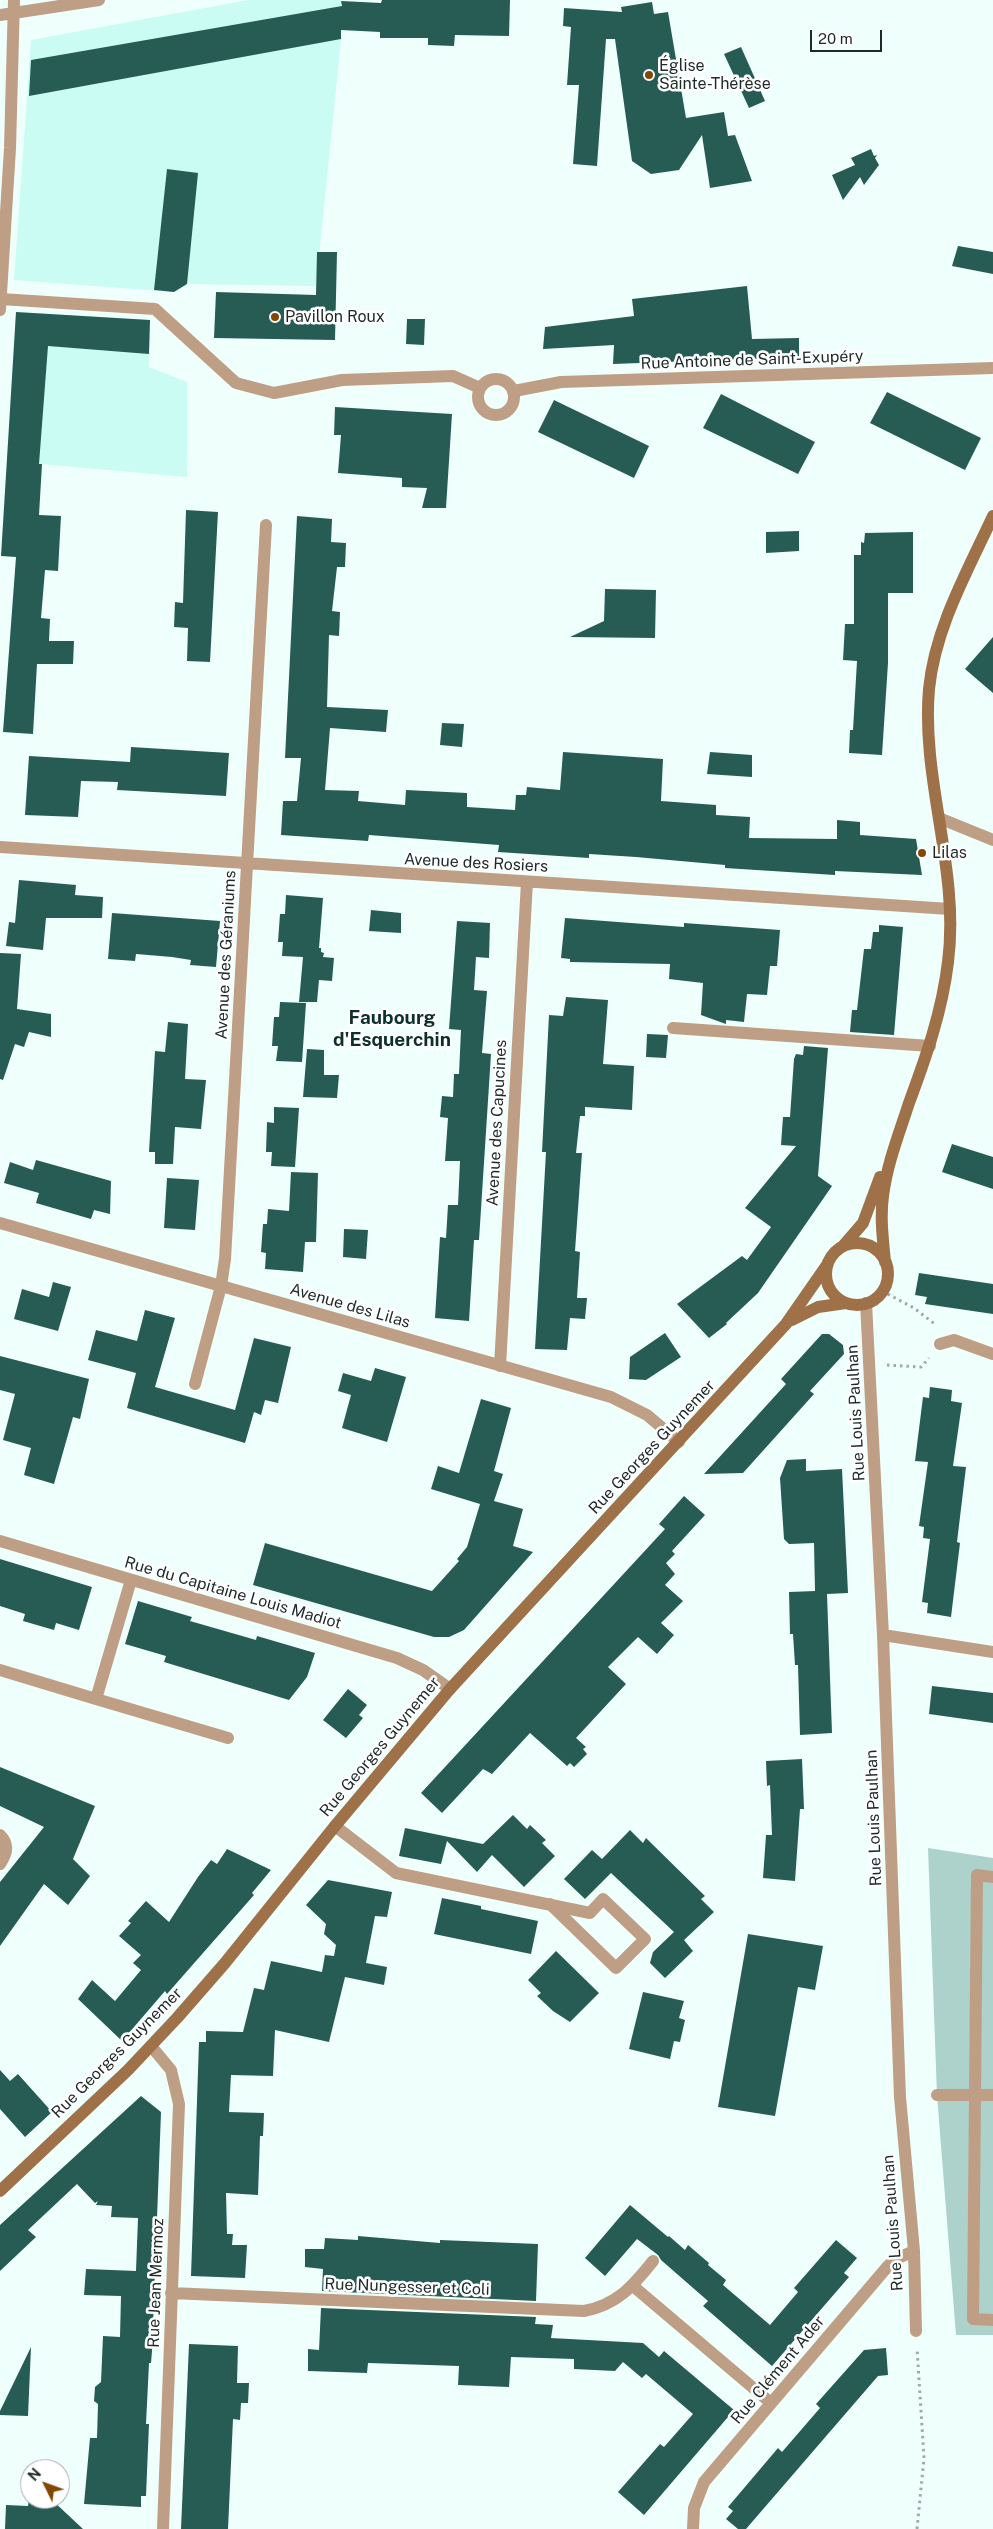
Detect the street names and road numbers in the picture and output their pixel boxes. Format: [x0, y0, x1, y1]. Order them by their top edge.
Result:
street label: Rue Antoine de Saint-Exupéry [640, 347, 864, 373]
street label: Avenue des Rosiers [403, 850, 549, 876]
street label: Avenue des Géraniums [212, 870, 240, 1040]
street label: Avenue des Capucines [483, 1039, 511, 1207]
street label: Avenue des Lilas [288, 1280, 412, 1332]
street label: Rue Louis Paulhan [843, 1344, 869, 1482]
street label: Rue Georges Guynemer [585, 1376, 719, 1518]
street label: Rue du Capitaine Louis Madiot [122, 1553, 344, 1633]
street label: Rue Georges Guynemer [316, 1673, 444, 1821]
street label: Rue Louis Paulhan [862, 1749, 886, 1887]
street label: Rue Georges Guynemer [48, 1984, 186, 2122]
street label: Rue Louis Paulhan [879, 2154, 907, 2292]
street label: Rue Jean Mermoz [144, 2218, 168, 2348]
street label: Rue Nungesser et Coli [324, 2275, 490, 2299]
street label: Rue Clément Ader [727, 2312, 829, 2428]

